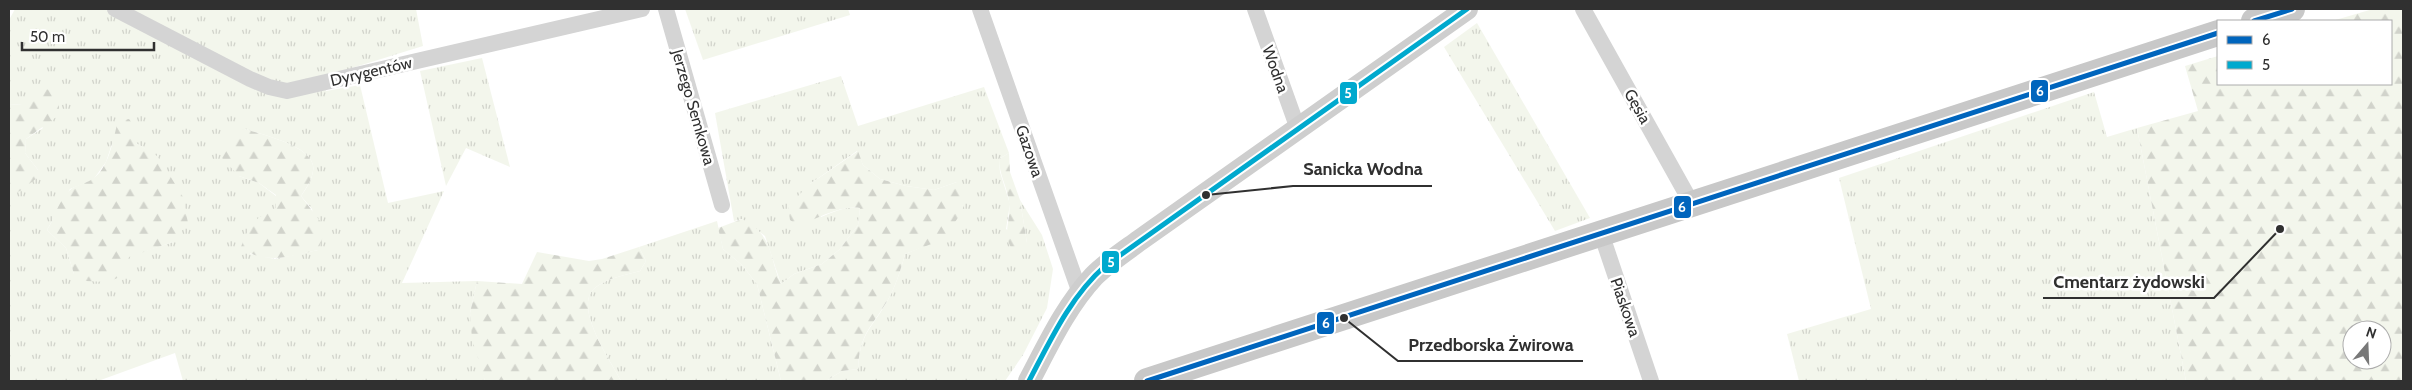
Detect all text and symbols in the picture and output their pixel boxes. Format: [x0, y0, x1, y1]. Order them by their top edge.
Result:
scale bar [22, 20, 155, 52]
legend [2217, 20, 2392, 85]
text: 50 m [30, 28, 65, 46]
text: 6 [2262, 31, 2271, 49]
street label: Wodna [1258, 43, 1293, 96]
street label: Jerzego Semkowa [668, 46, 719, 167]
street label: Dyrygentów [328, 53, 414, 90]
text: 5 [2262, 56, 2270, 74]
line badge: 6 [2030, 79, 2049, 103]
line badge: 5 [1339, 81, 1358, 105]
text: 6 [2036, 82, 2044, 100]
text: 5 [1344, 84, 1352, 102]
street label: Gęsia [1620, 86, 1655, 127]
street label: Gazowa [1012, 123, 1047, 180]
callout: Sanicka Wodna [1293, 153, 1432, 186]
text: Sanicka Wodna [1303, 158, 1423, 180]
line badge: 6 [1673, 195, 1692, 219]
text: 6 [1678, 198, 1686, 216]
line badge: 5 [1101, 250, 1120, 274]
text: 5 [1107, 253, 1115, 271]
callout: Cmentarz żydowski [2043, 265, 2214, 298]
text: Cmentarz żydowski [2053, 271, 2205, 293]
street label: Piaskowa [1607, 275, 1645, 340]
line badge: 6 [1316, 311, 1335, 335]
text: 6 [1322, 314, 1330, 332]
north arrow [2342, 320, 2392, 370]
text: N [2364, 323, 2379, 343]
callout: Przedborska Żwirowa [1398, 328, 1583, 361]
text: Przedborska Żwirowa [1408, 334, 1574, 356]

